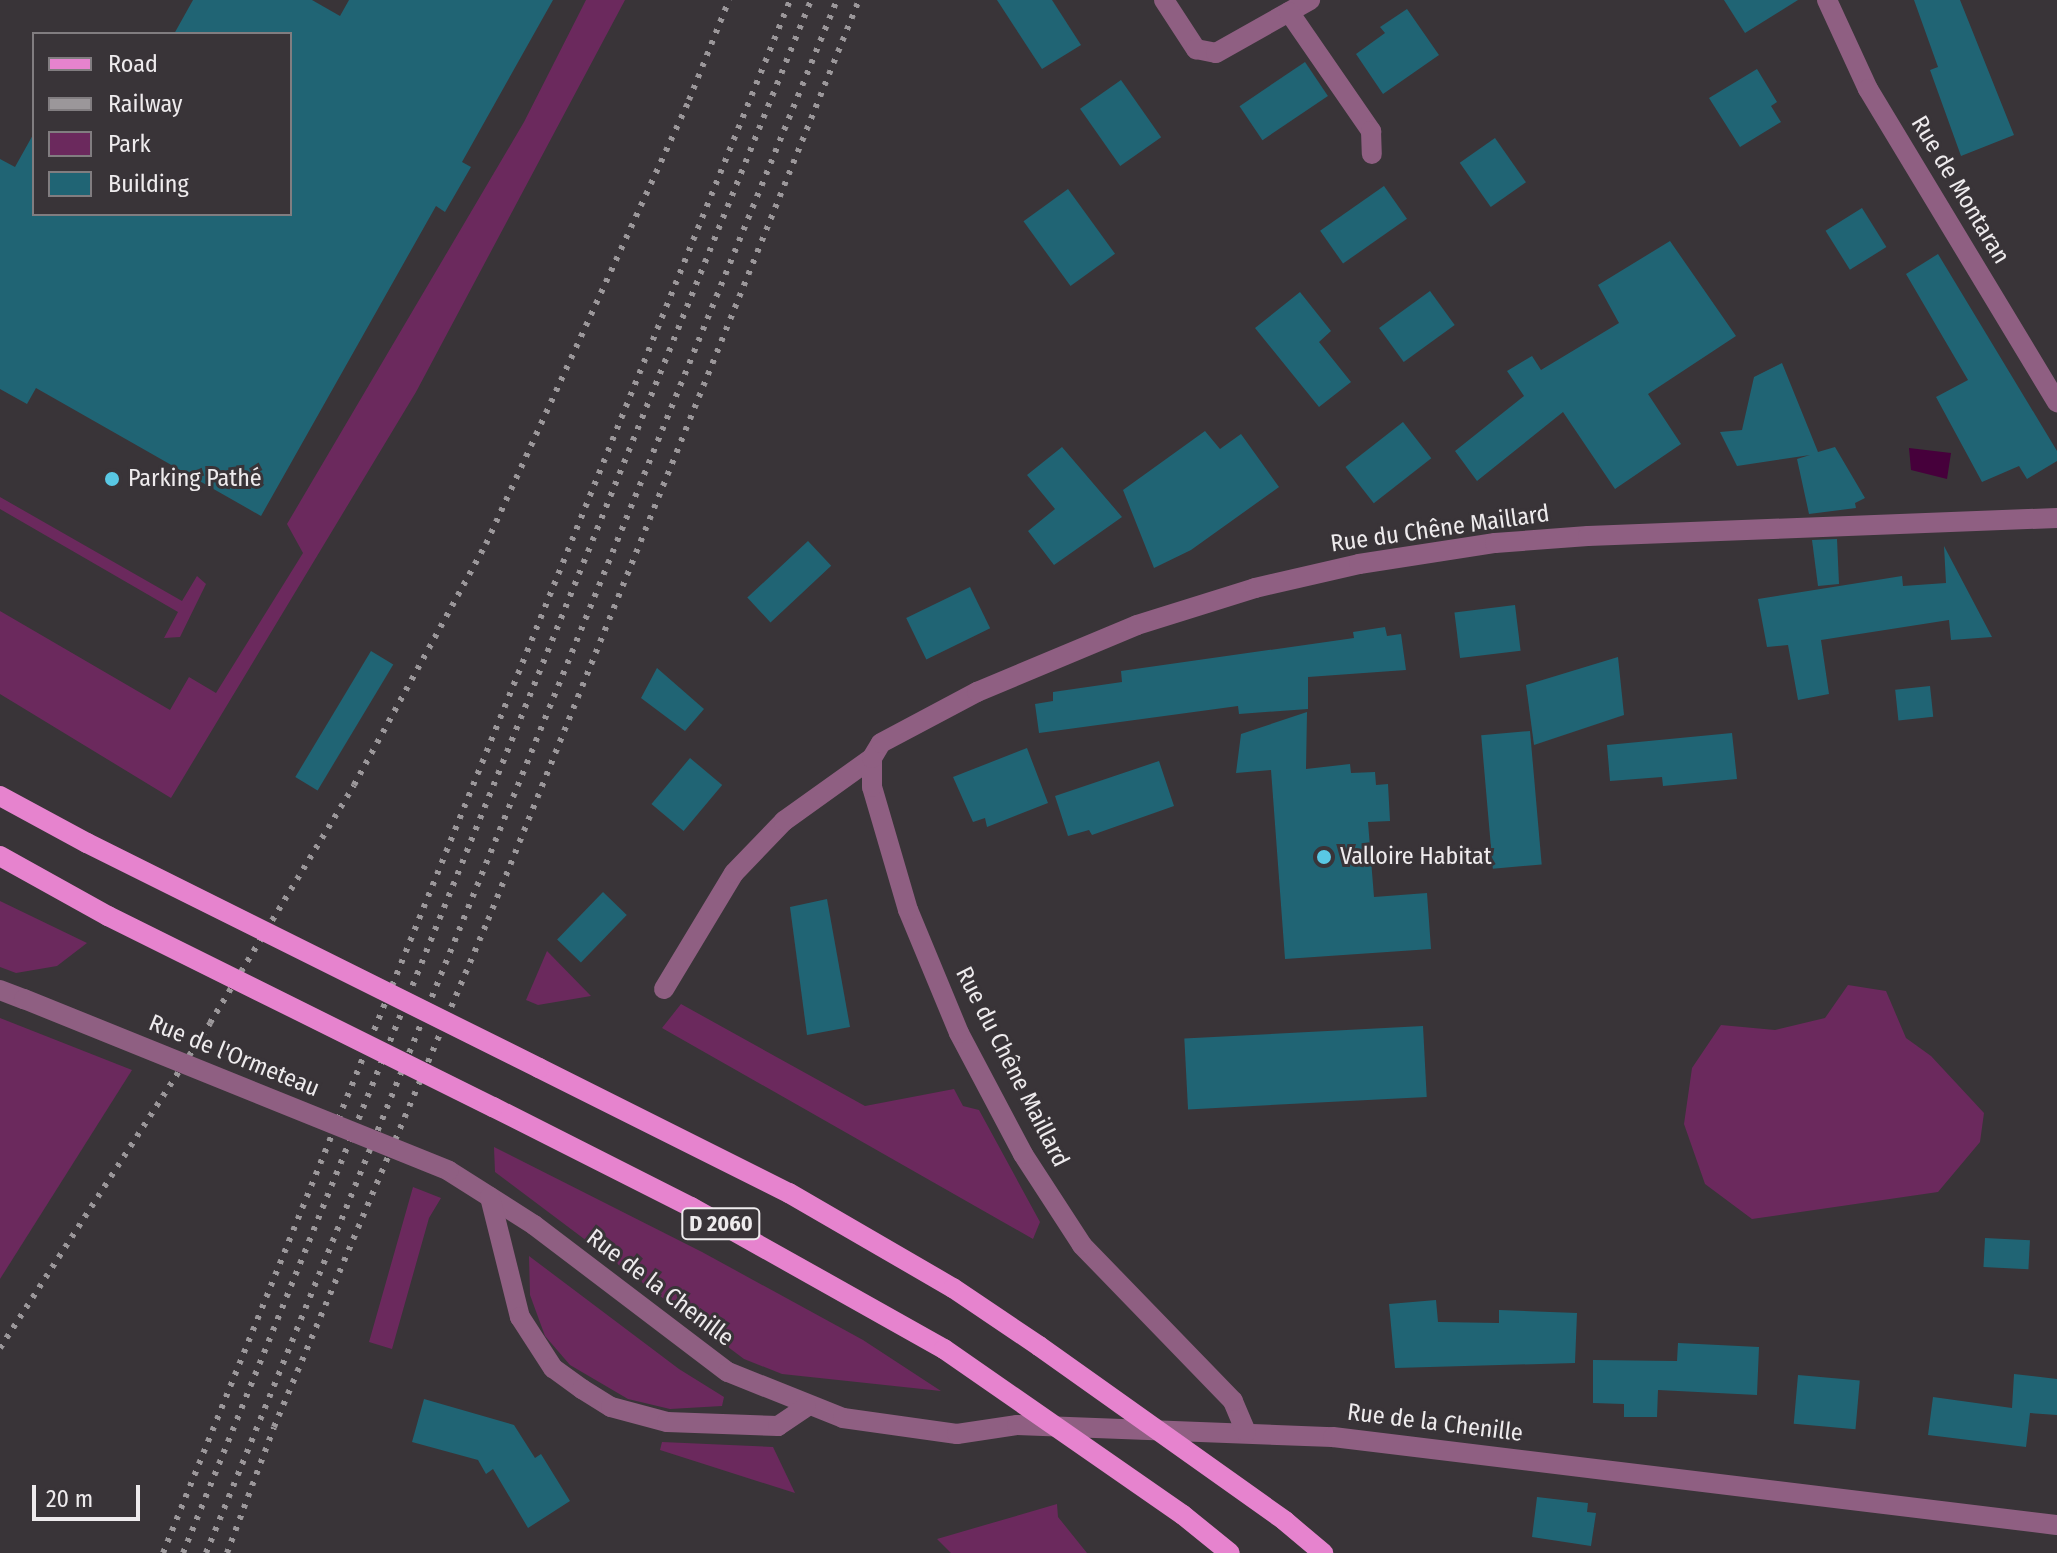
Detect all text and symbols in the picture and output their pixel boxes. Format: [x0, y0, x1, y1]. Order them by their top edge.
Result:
legend [32, 32, 292, 216]
text: Road [108, 50, 158, 78]
text: Railway [108, 90, 183, 118]
street label: Rue de Montaran [1905, 111, 2015, 269]
text: Park [108, 130, 151, 158]
text: Building [108, 170, 189, 198]
place label: Parking Pathé [128, 465, 262, 493]
marker: Parking Pathé [103, 470, 121, 488]
street label: Rue du Chêne Maillard [1329, 499, 1551, 559]
place label: Valloire Habitat [1340, 843, 1492, 871]
marker: Valloire Habitat [1315, 848, 1333, 866]
street label: Rue du Chêne Maillard [949, 962, 1075, 1172]
street label: Rue de l'Ormeteau [144, 1009, 324, 1103]
road number: D 2060 [681, 1206, 761, 1242]
street label: Rue de la Chenille [581, 1223, 739, 1353]
street label: Rue de la Chenille [1346, 1398, 1524, 1448]
scale bar [36, 1469, 144, 1519]
text: 20 m [46, 1485, 93, 1513]

